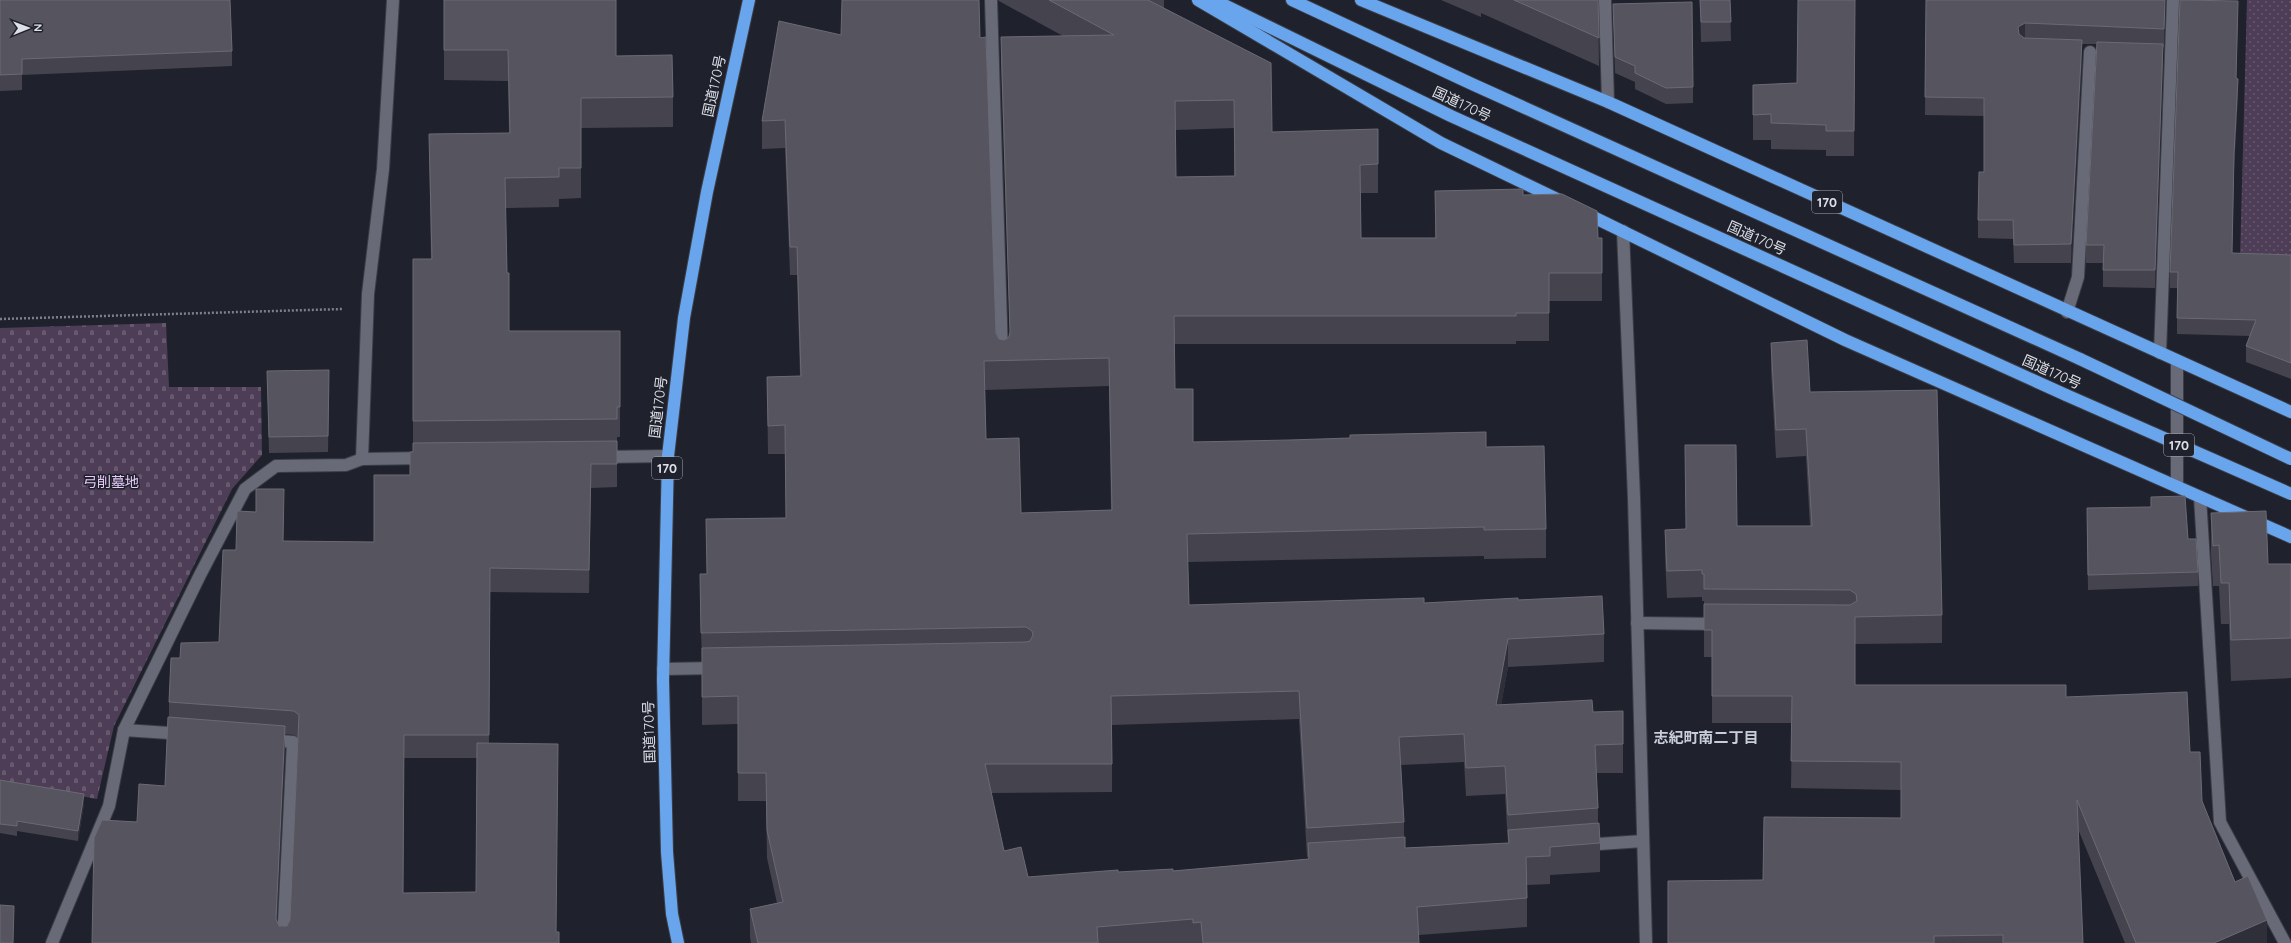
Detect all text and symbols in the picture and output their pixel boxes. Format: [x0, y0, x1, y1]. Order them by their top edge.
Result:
north arrow [8, 8, 48, 48]
text: N [31, 24, 45, 32]
street label: 国道170号 [699, 53, 729, 119]
street label: 国道170号 [1430, 83, 1494, 125]
road number: 170 [1812, 191, 1842, 213]
street label: 国道170号 [1725, 217, 1789, 259]
street label: 国道170号 [2020, 351, 2084, 393]
street label: 国道170号 [645, 375, 671, 439]
road number: 170 [2164, 434, 2194, 456]
road number: 170 [652, 457, 682, 479]
park label: 弓削墓地 [83, 473, 139, 491]
street label: 国道170号 [639, 700, 659, 764]
district label: 志紀町南二丁目 [1653, 728, 1759, 747]

